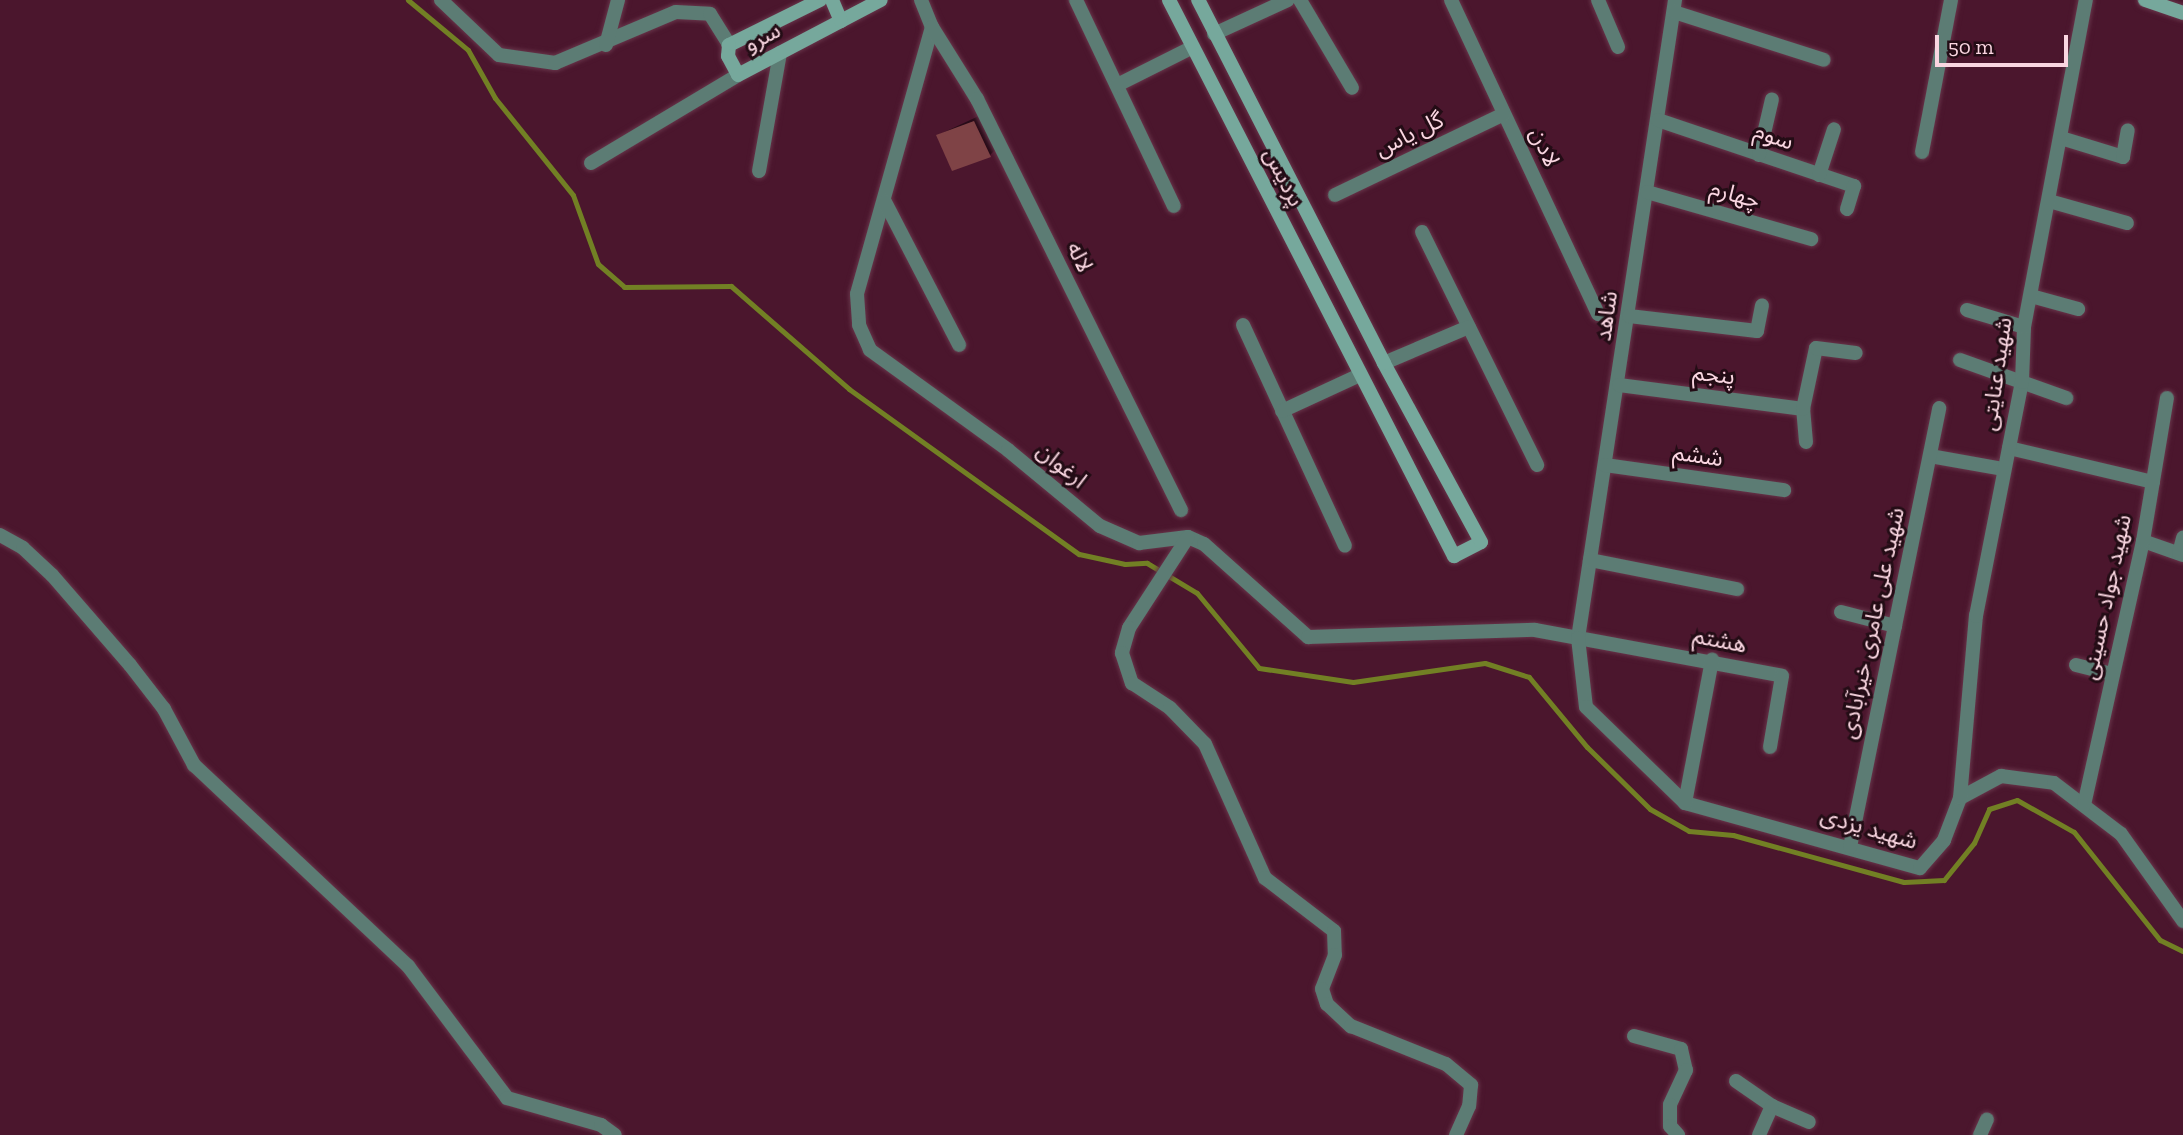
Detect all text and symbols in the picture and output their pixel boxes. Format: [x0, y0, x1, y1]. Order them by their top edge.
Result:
street label: سرو [739, 16, 785, 58]
scale bar [1938, 21, 2071, 65]
text: 50 m [1948, 34, 1994, 59]
street label: گل یاس [1370, 106, 1448, 162]
street label: سوم [1751, 116, 1797, 156]
street label: لادن [1524, 123, 1566, 171]
street label: پردیس [1258, 143, 1310, 211]
street label: چهارم [1707, 174, 1763, 214]
street label: لاله [1061, 237, 1099, 277]
street label: شاهد [1589, 289, 1623, 343]
street label: شهید عنایتی [1974, 316, 2018, 432]
street label: پنجم [1691, 358, 1737, 390]
street label: ارغوان [1031, 436, 1093, 494]
street label: ششم [1671, 438, 1725, 472]
street label: شهید علی عامری خیرآبادی [1834, 505, 1910, 741]
street label: شهید جواد حسینی [2075, 512, 2137, 682]
street label: هشتم [1691, 621, 1749, 659]
street label: شهید یزدی [1817, 801, 1921, 855]

